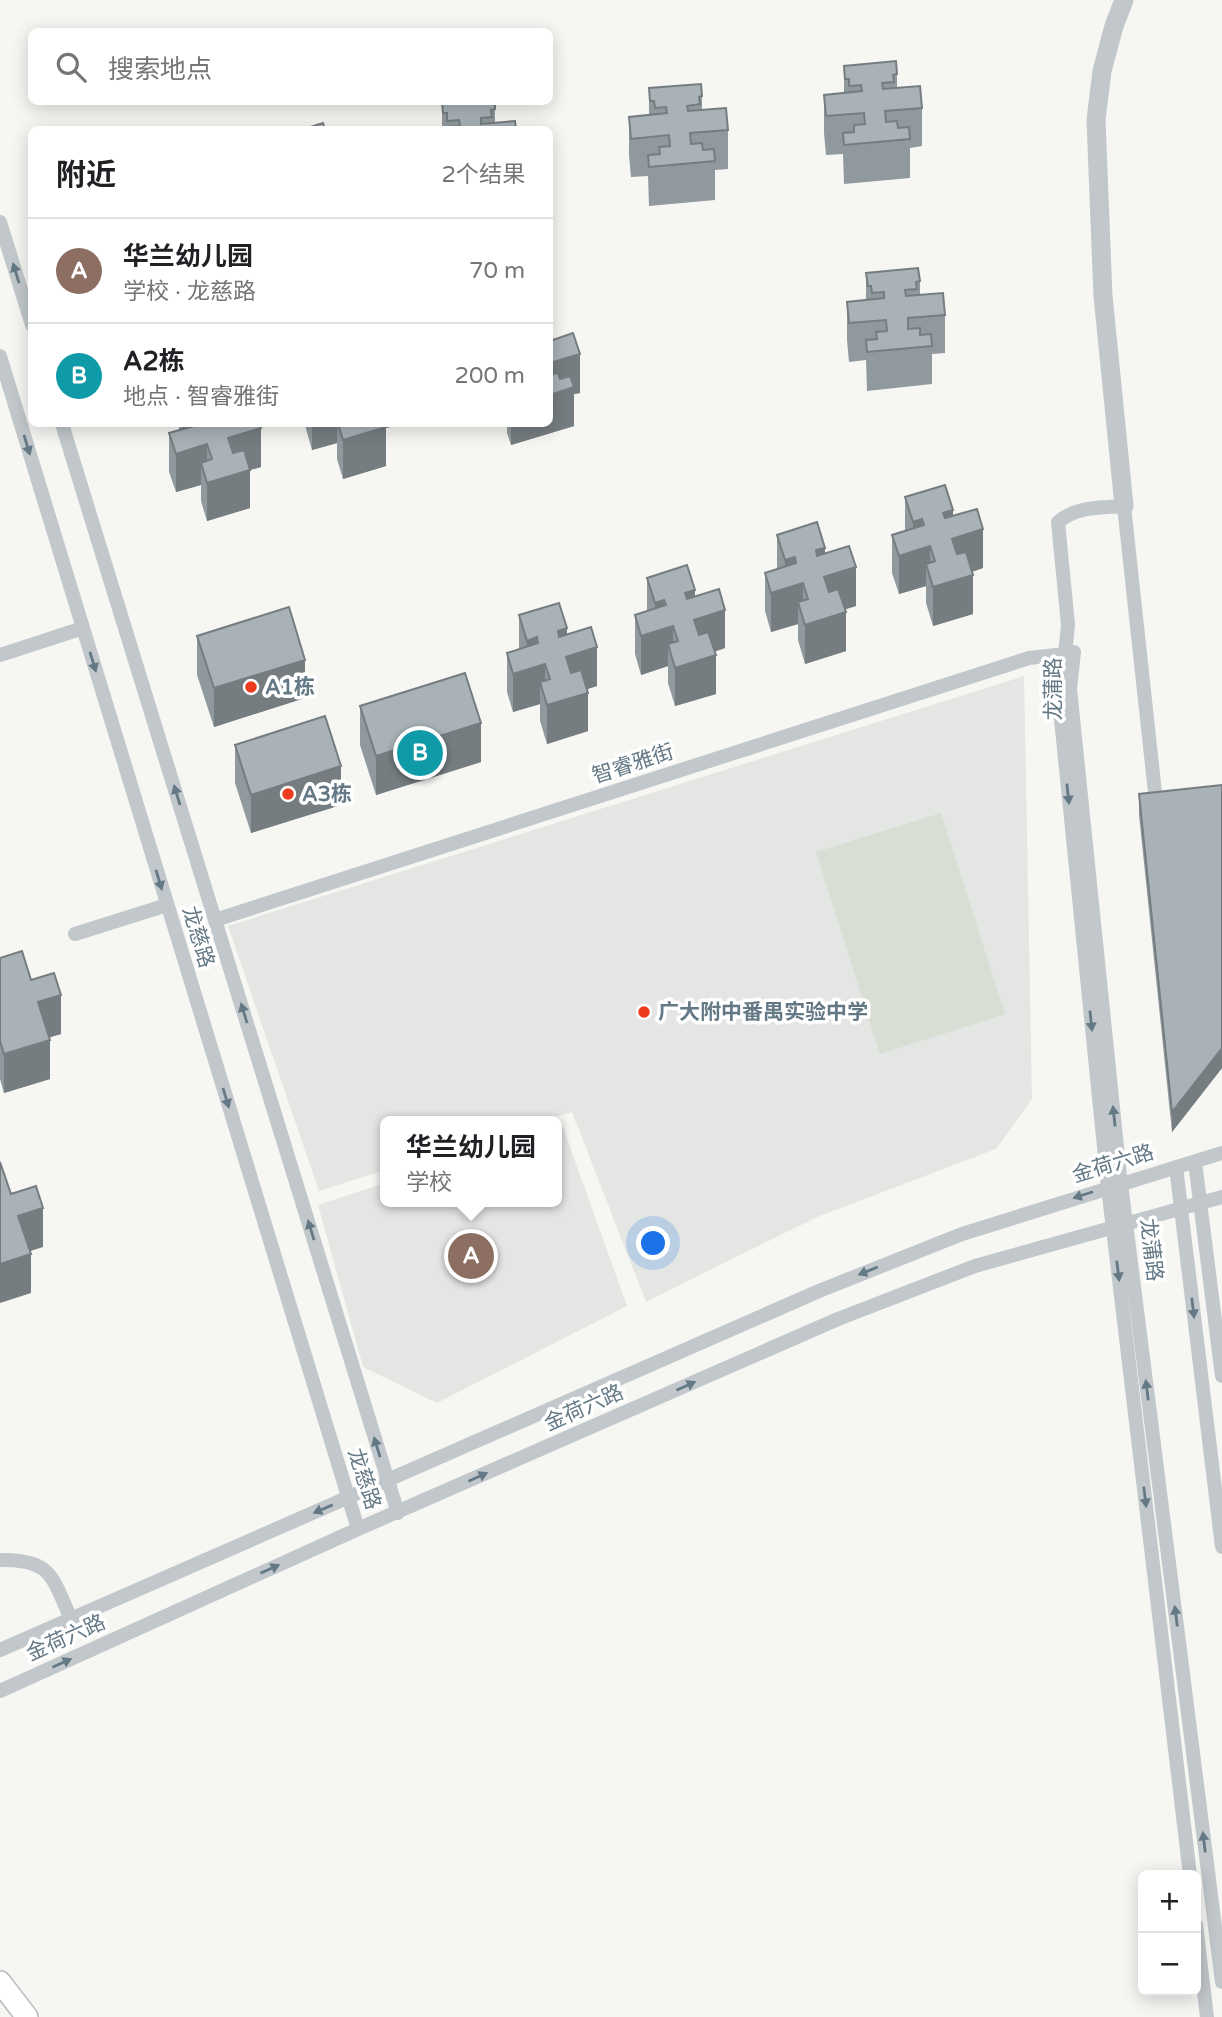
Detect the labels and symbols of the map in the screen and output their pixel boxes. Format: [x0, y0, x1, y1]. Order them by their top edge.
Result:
one-way arrow [10, 263, 20, 284]
one-way arrow [22, 434, 33, 455]
one-way arrow [89, 652, 99, 673]
street label: 龙蒲路 [1041, 658, 1066, 721]
place label: A1栋 [265, 675, 315, 700]
marker: A1栋 [243, 679, 259, 695]
pin: B [397, 727, 443, 779]
street label: 智睿雅街 [589, 739, 677, 789]
place label: A3栋 [302, 782, 352, 807]
one-way arrow [171, 784, 181, 805]
one-way arrow [1063, 784, 1074, 806]
marker: A3栋 [280, 786, 296, 802]
one-way arrow [155, 870, 165, 891]
street label: 龙慈路 [177, 903, 219, 971]
place label: 广大附中番禺实验中学 [658, 1000, 868, 1025]
one-way arrow [238, 1002, 248, 1023]
marker: 广大附中番禺实验中学 [636, 1004, 652, 1020]
one-way arrow [1086, 1010, 1097, 1032]
one-way arrow [221, 1087, 231, 1108]
one-way arrow [1108, 1105, 1119, 1127]
street label: 金荷六路 [1069, 1140, 1157, 1188]
one-way arrow [1072, 1191, 1093, 1201]
street label: 龙蒲路 [1135, 1217, 1167, 1283]
one-way arrow [305, 1219, 315, 1240]
your location [636, 1226, 670, 1260]
pin: A [448, 1230, 494, 1282]
one-way arrow [1113, 1261, 1124, 1283]
one-way arrow [858, 1265, 879, 1276]
one-way arrow [1188, 1297, 1199, 1319]
street label: 金荷六路 [541, 1379, 627, 1437]
one-way arrow [1142, 1379, 1153, 1401]
one-way arrow [676, 1380, 696, 1392]
one-way arrow [372, 1437, 382, 1458]
street label: 龙慈路 [342, 1445, 386, 1513]
one-way arrow [468, 1471, 488, 1483]
one-way arrow [1139, 1486, 1150, 1508]
one-way arrow [313, 1503, 333, 1515]
one-way arrow [259, 1563, 280, 1574]
one-way arrow [1170, 1605, 1181, 1627]
street label: 金荷六路 [23, 1609, 109, 1667]
one-way arrow [52, 1657, 72, 1669]
one-way arrow [1199, 1831, 1210, 1853]

